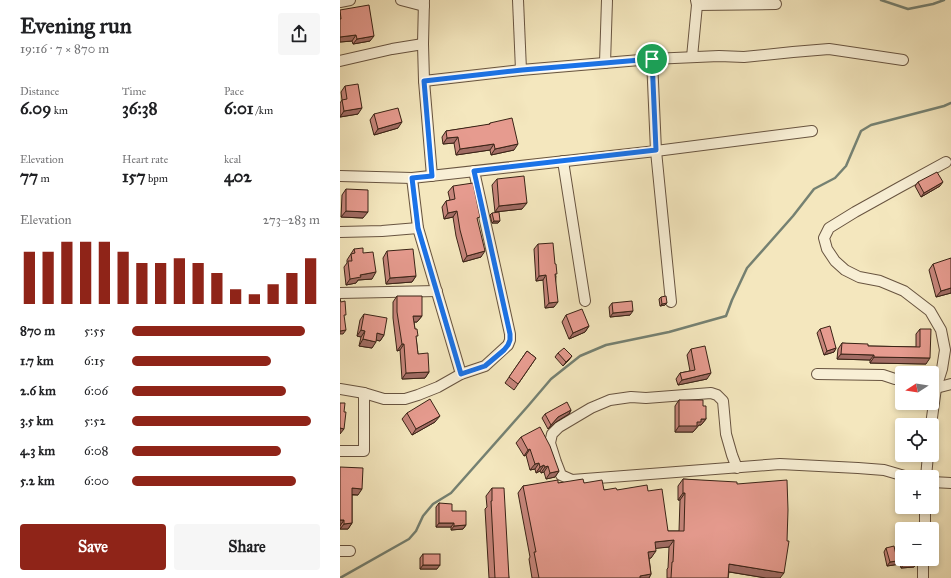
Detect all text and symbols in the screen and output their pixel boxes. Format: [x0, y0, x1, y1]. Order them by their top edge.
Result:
text: Evening run [20, 12, 132, 39]
button: share [278, 13, 320, 55]
text: 19:16 · 7 × 870 m [20, 41, 109, 57]
pin [635, 42, 669, 76]
icon: arrive [641, 48, 663, 70]
text: Distance [20, 85, 59, 98]
text: Time [122, 85, 146, 98]
text: Pace [224, 85, 244, 98]
text: 6.09 [20, 98, 51, 119]
text: 36:38 [122, 98, 158, 119]
text: 6:01 [224, 98, 253, 119]
text: km [51, 104, 68, 117]
text: /km [253, 104, 273, 117]
text: Elevation [20, 153, 64, 166]
text: Heart rate [122, 153, 168, 166]
text: kcal [224, 153, 241, 166]
text: 77 [20, 166, 38, 187]
text: 157 [122, 166, 146, 187]
text: 402 [224, 166, 252, 187]
text: m [38, 172, 50, 185]
text: bpm [146, 172, 168, 185]
text: Elevation [20, 212, 72, 228]
text: 273–283 m [263, 212, 320, 228]
text: 870 m [20, 323, 55, 339]
text: 5:55 [84, 323, 105, 339]
text: 1.7 km [20, 353, 54, 369]
text: 6:15 [84, 353, 105, 369]
north arrow [895, 366, 939, 410]
map controls [895, 366, 939, 566]
text: 2.6 km [20, 383, 56, 399]
text: 6:06 [84, 383, 108, 399]
text: 3.5 km [20, 413, 54, 429]
text: 5:52 [84, 413, 106, 429]
button: locate [895, 418, 939, 462]
text: 4.3 km [20, 443, 55, 459]
text: 6:08 [84, 443, 108, 459]
button: + [895, 470, 939, 514]
text: 5.2 km [20, 473, 55, 489]
text: 6:00 [84, 473, 109, 489]
button: − [895, 522, 939, 566]
button: Save [20, 524, 166, 570]
button: Share [174, 524, 320, 570]

